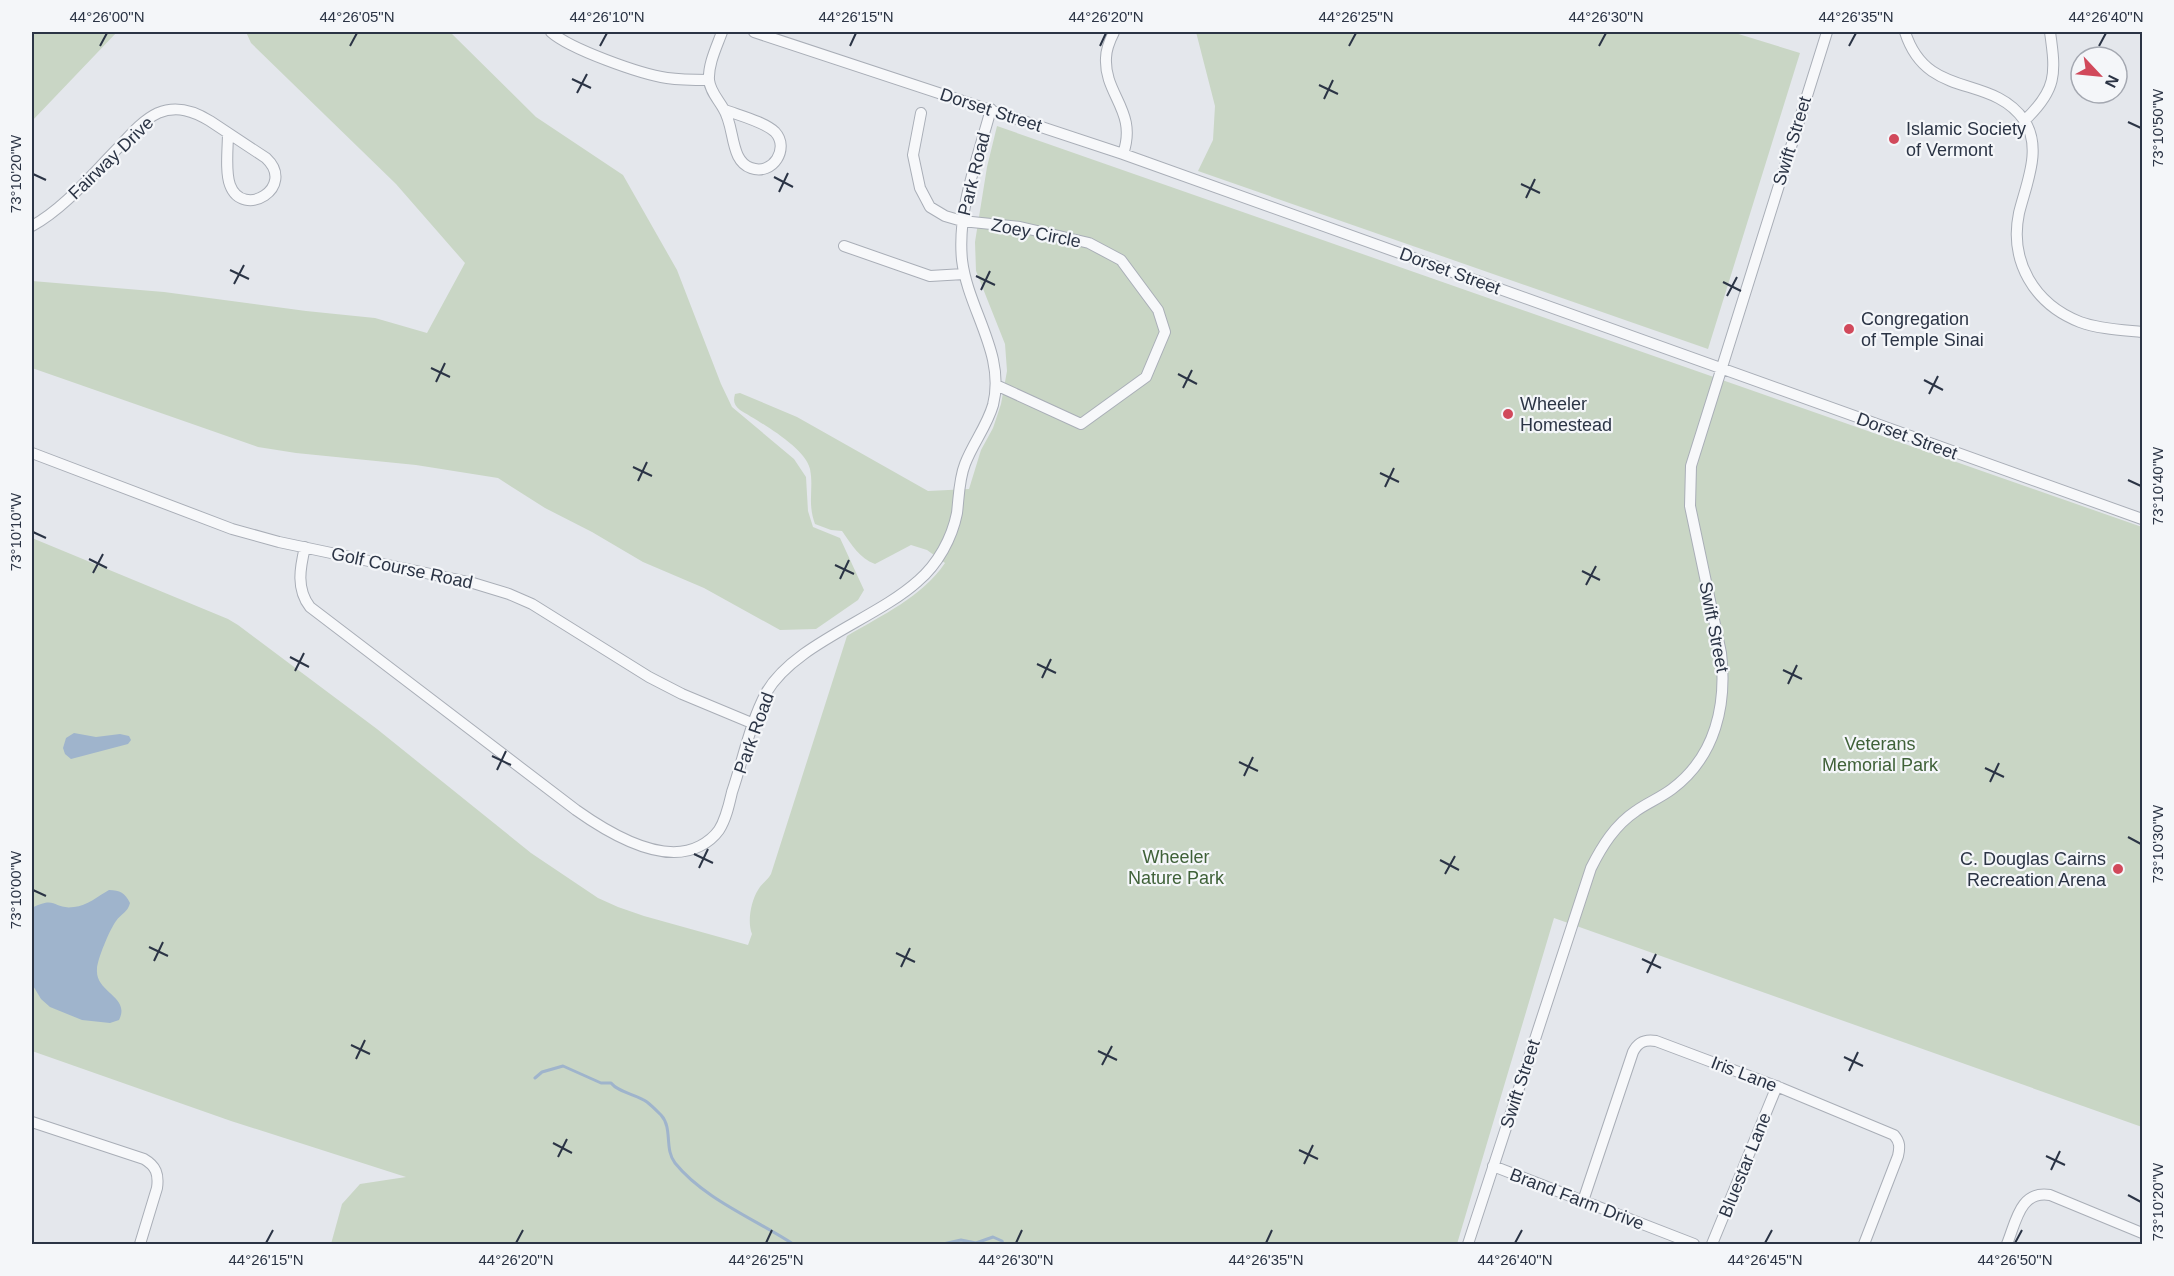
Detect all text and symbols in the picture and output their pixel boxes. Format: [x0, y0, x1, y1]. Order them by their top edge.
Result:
text: 44°26'00"N [69, 8, 145, 25]
text: 44°26'05"N [319, 8, 395, 25]
text: 44°26'10"N [569, 8, 645, 25]
text: 44°26'15"N [818, 8, 894, 25]
text: 44°26'20"N [1068, 8, 1144, 25]
text: 44°26'25"N [1318, 8, 1394, 25]
text: 44°26'30"N [1568, 8, 1644, 25]
text: 44°26'35"N [1818, 8, 1894, 25]
text: 44°26'40"N [2068, 8, 2144, 25]
north arrow [2069, 45, 2129, 105]
text: N [2102, 72, 2122, 90]
street label: Dorset Street [937, 84, 1045, 136]
text: 73°10'50"W [2149, 88, 2166, 167]
street label: Swift Street [1769, 94, 1815, 188]
street label: Fairway Drive [64, 113, 158, 203]
place label: Islamic Society of Vermont [1906, 119, 2026, 160]
street label: Park Road [954, 130, 994, 218]
marker: Islamic Society of Vermont [1887, 132, 1901, 146]
text: 73°10'20"W [7, 134, 24, 213]
street label: Zoey Circle [989, 214, 1083, 252]
street label: Dorset Street [1397, 243, 1503, 299]
place label: Congregation of Temple Sinai [1861, 309, 1984, 350]
marker: Congregation of Temple Sinai [1842, 322, 1856, 336]
place label: Wheeler Homestead [1520, 394, 1612, 435]
marker: Wheeler Homestead [1501, 407, 1515, 421]
street label: Dorset Street [1854, 408, 1960, 464]
text: 73°10'40"W [2149, 446, 2166, 525]
text: 73°10'10"W [7, 492, 24, 571]
street label: Golf Course Road [329, 543, 475, 593]
street label: Swift Street [1695, 580, 1733, 674]
street label: Park Road [730, 690, 778, 776]
park label: Veterans Memorial Park [1822, 734, 1939, 775]
text: 73°10'30"W [2149, 804, 2166, 883]
park label: Wheeler Nature Park [1128, 847, 1225, 888]
place label: C. Douglas Cairns Recreation Arena [1960, 849, 2107, 890]
text: 73°10'00"W [7, 850, 24, 929]
marker: C. Douglas Cairns Recreation Arena [2111, 862, 2125, 876]
street label: Swift Street [1496, 1037, 1544, 1131]
street label: Iris Lane [1708, 1052, 1780, 1096]
street label: Bluestar Lane [1715, 1110, 1775, 1220]
text: 73°10'20"W [2149, 1162, 2166, 1241]
street label: Brand Farm Drive [1507, 1164, 1647, 1234]
text: 44°26'15"N [228, 1251, 304, 1268]
text: 44°26'20"N [478, 1251, 554, 1268]
text: 44°26'25"N [728, 1251, 804, 1268]
text: 44°26'30"N [978, 1251, 1054, 1268]
text: 44°26'35"N [1228, 1251, 1304, 1268]
text: 44°26'40"N [1477, 1251, 1553, 1268]
text: 44°26'45"N [1727, 1251, 1803, 1268]
text: 44°26'50"N [1977, 1251, 2053, 1268]

